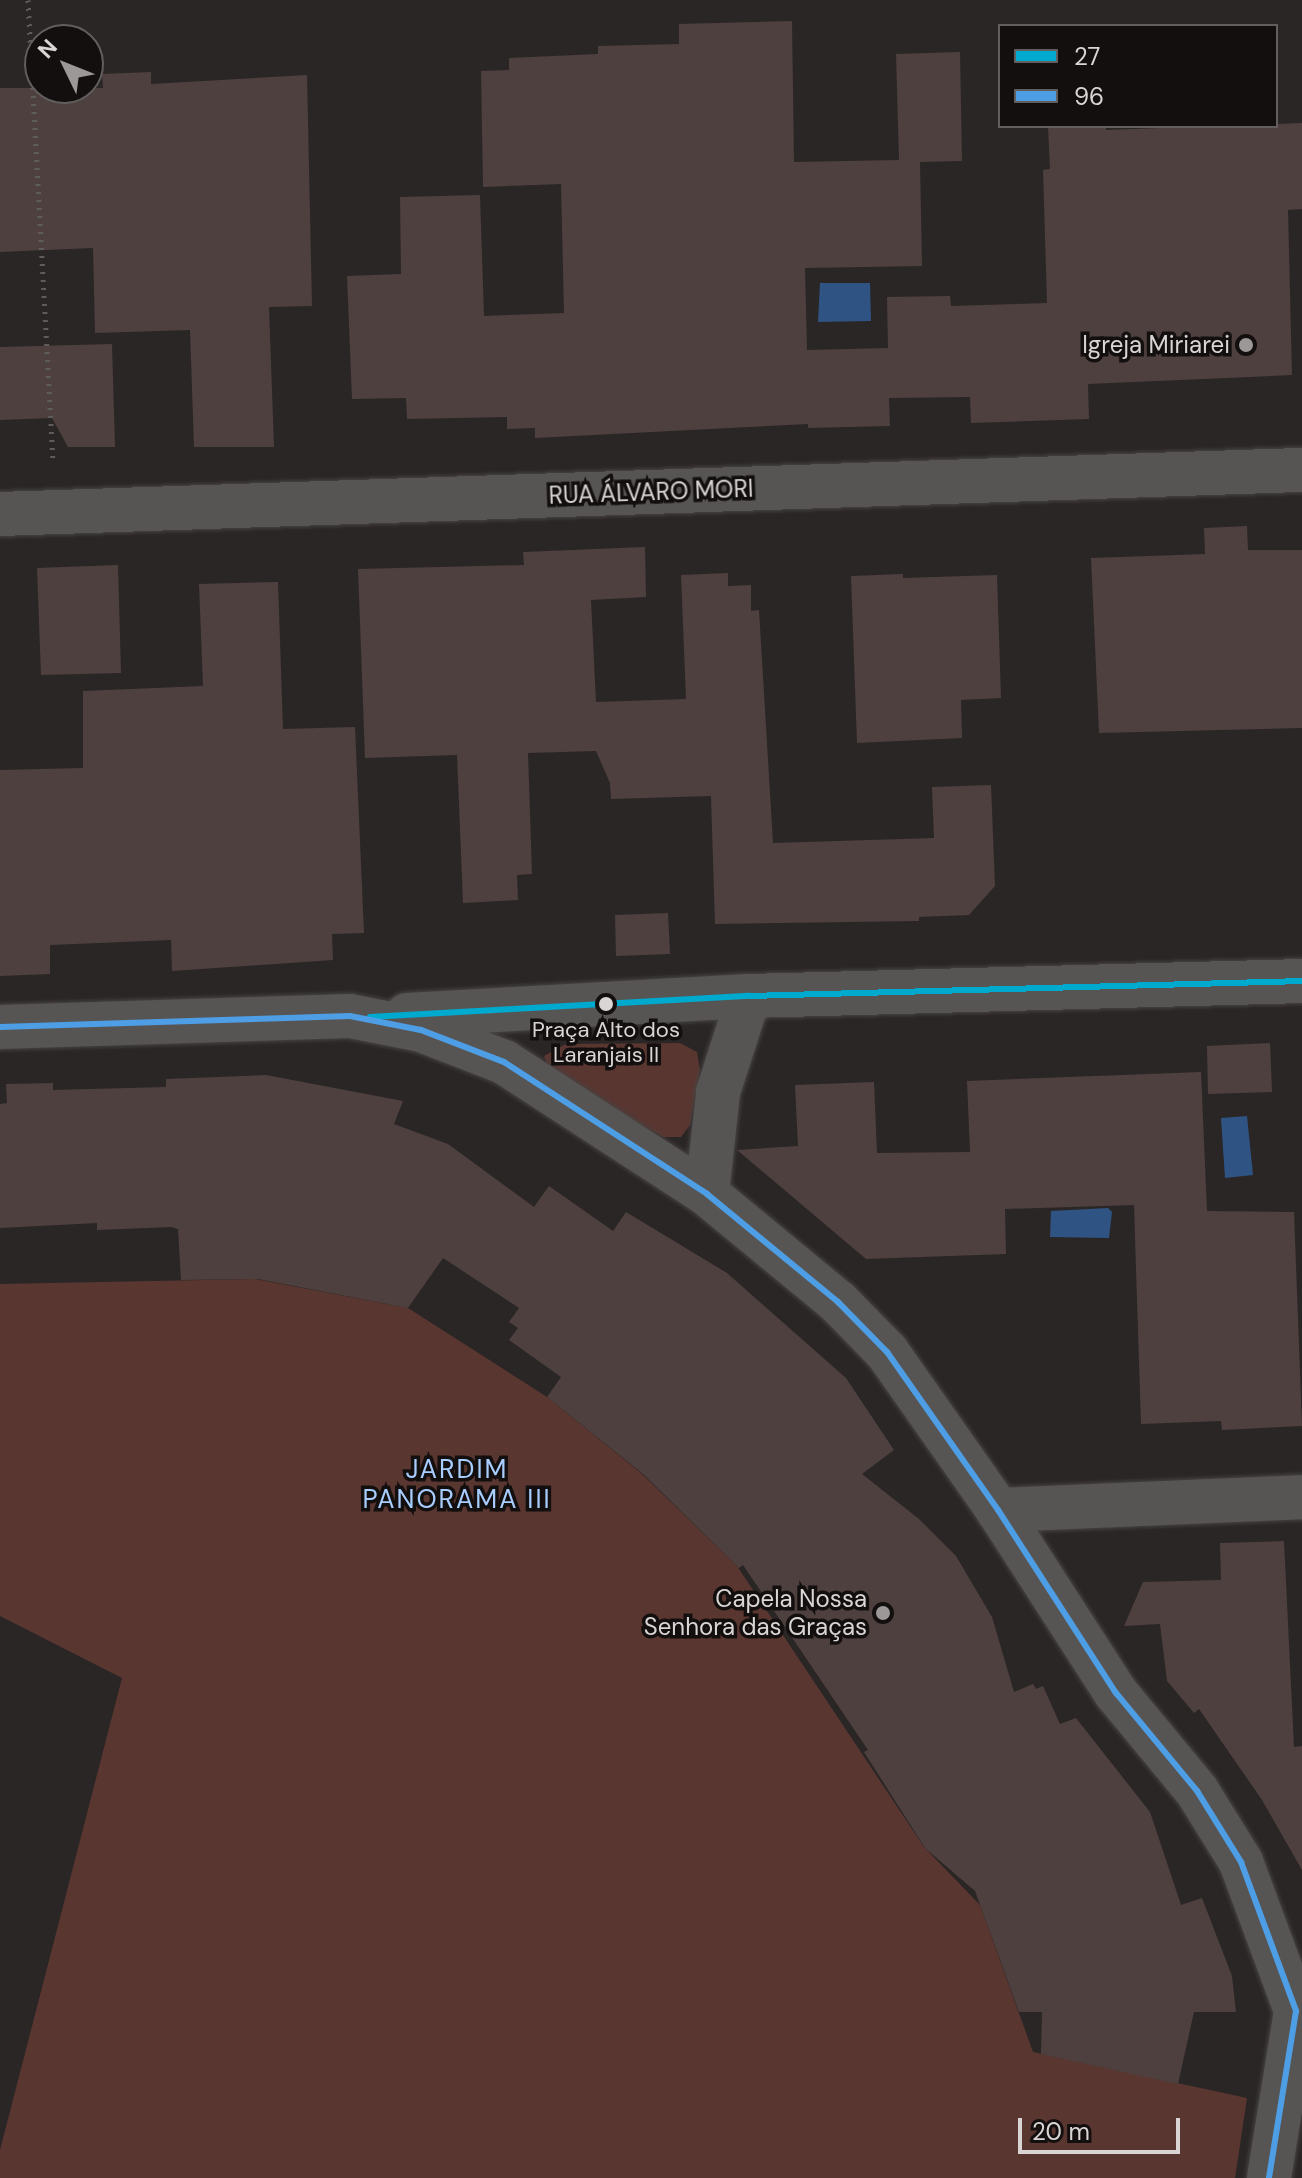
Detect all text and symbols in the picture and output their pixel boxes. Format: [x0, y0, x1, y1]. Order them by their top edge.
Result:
north arrow [24, 24, 104, 104]
legend [998, 24, 1278, 128]
text: N [31, 33, 64, 64]
text: 27 [1074, 41, 1100, 72]
text: 96 [1074, 81, 1104, 112]
place label: Igreja Miriarei [1082, 331, 1230, 359]
marker: Igreja Miriarei [1237, 336, 1255, 354]
street label: RUA ÁLVARO MORI [548, 474, 754, 510]
marker: Praça Alto dos Laranjais II [598, 996, 614, 1012]
place label: Praça Alto dos Laranjais II [532, 1016, 680, 1068]
district label: JARDIM PANORAMA III [362, 1454, 552, 1516]
place label: Capela Nossa Senhora das Graças [644, 1585, 867, 1641]
marker: Capela Nossa Senhora das Graças [874, 1604, 892, 1622]
scale bar [1022, 2102, 1184, 2152]
text: 20 m [1032, 2116, 1090, 2147]

